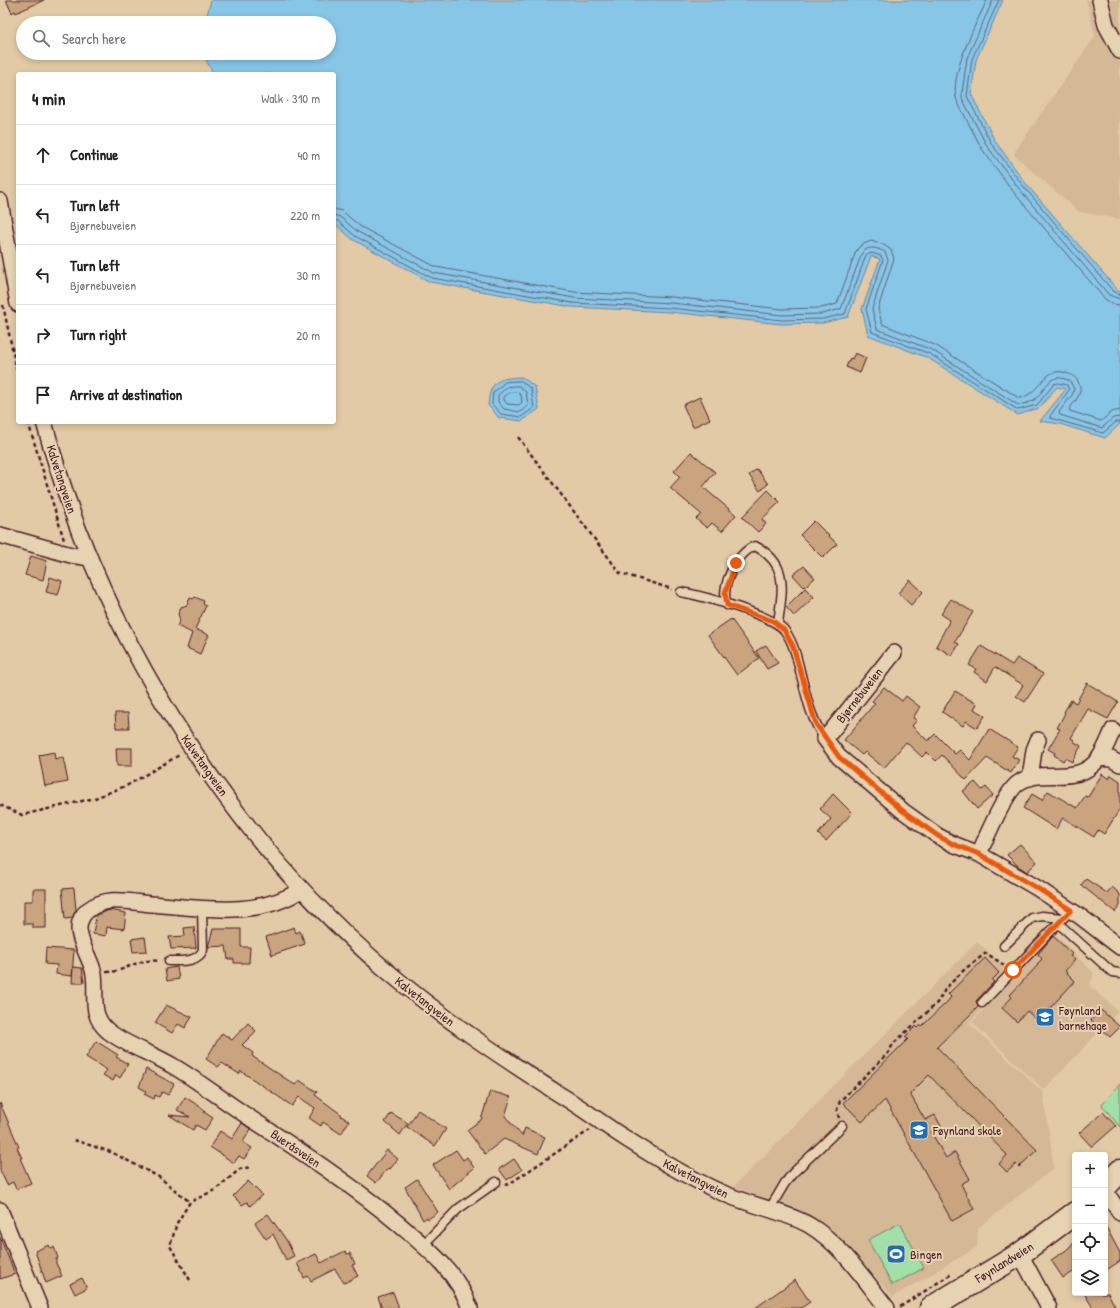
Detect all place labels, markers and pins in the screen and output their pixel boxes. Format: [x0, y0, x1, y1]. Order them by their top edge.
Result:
place label: Føynland barnehage [1058, 1001, 1107, 1034]
school or university icon: Føynland barnehage [1034, 1006, 1056, 1028]
school or university icon: Føynland skole [908, 1119, 930, 1141]
place label: Føynland skole [932, 1121, 1001, 1139]
sports icon: Bingen [885, 1243, 907, 1265]
place label: Bingen [910, 1245, 942, 1263]

